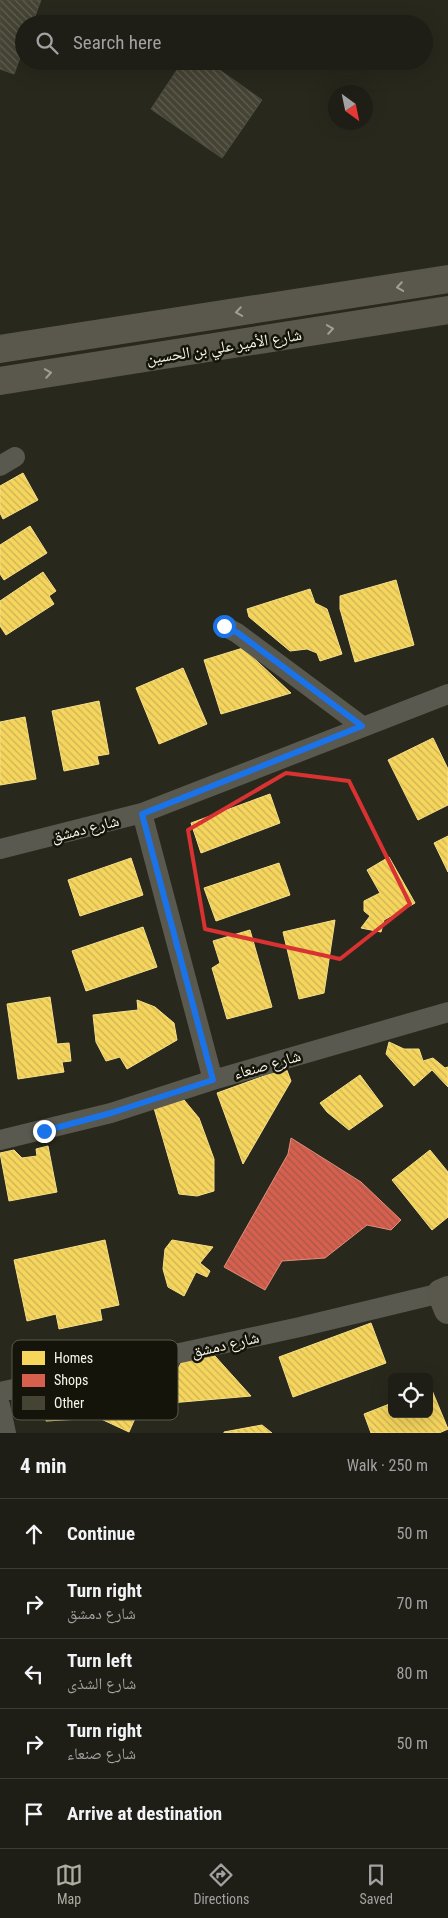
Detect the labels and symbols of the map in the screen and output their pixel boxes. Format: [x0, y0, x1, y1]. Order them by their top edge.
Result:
north arrow [328, 85, 373, 130]
one-way arrow [396, 281, 404, 292]
one-way arrow [235, 307, 244, 317]
one-way arrow [325, 324, 334, 334]
street label: شارع الأمير علي بن الحسين [145, 325, 304, 371]
one-way arrow [44, 369, 53, 379]
route start [213, 615, 236, 638]
street label: شارع دمشق [49, 811, 121, 847]
street label: شارع صنعاء [231, 1046, 303, 1084]
route end [33, 1120, 56, 1143]
street label: شارع دمشق [189, 1327, 261, 1362]
legend [12, 1340, 178, 1420]
text: Homes [54, 1350, 93, 1366]
text: Shops [54, 1372, 88, 1388]
text: Other [54, 1395, 84, 1411]

